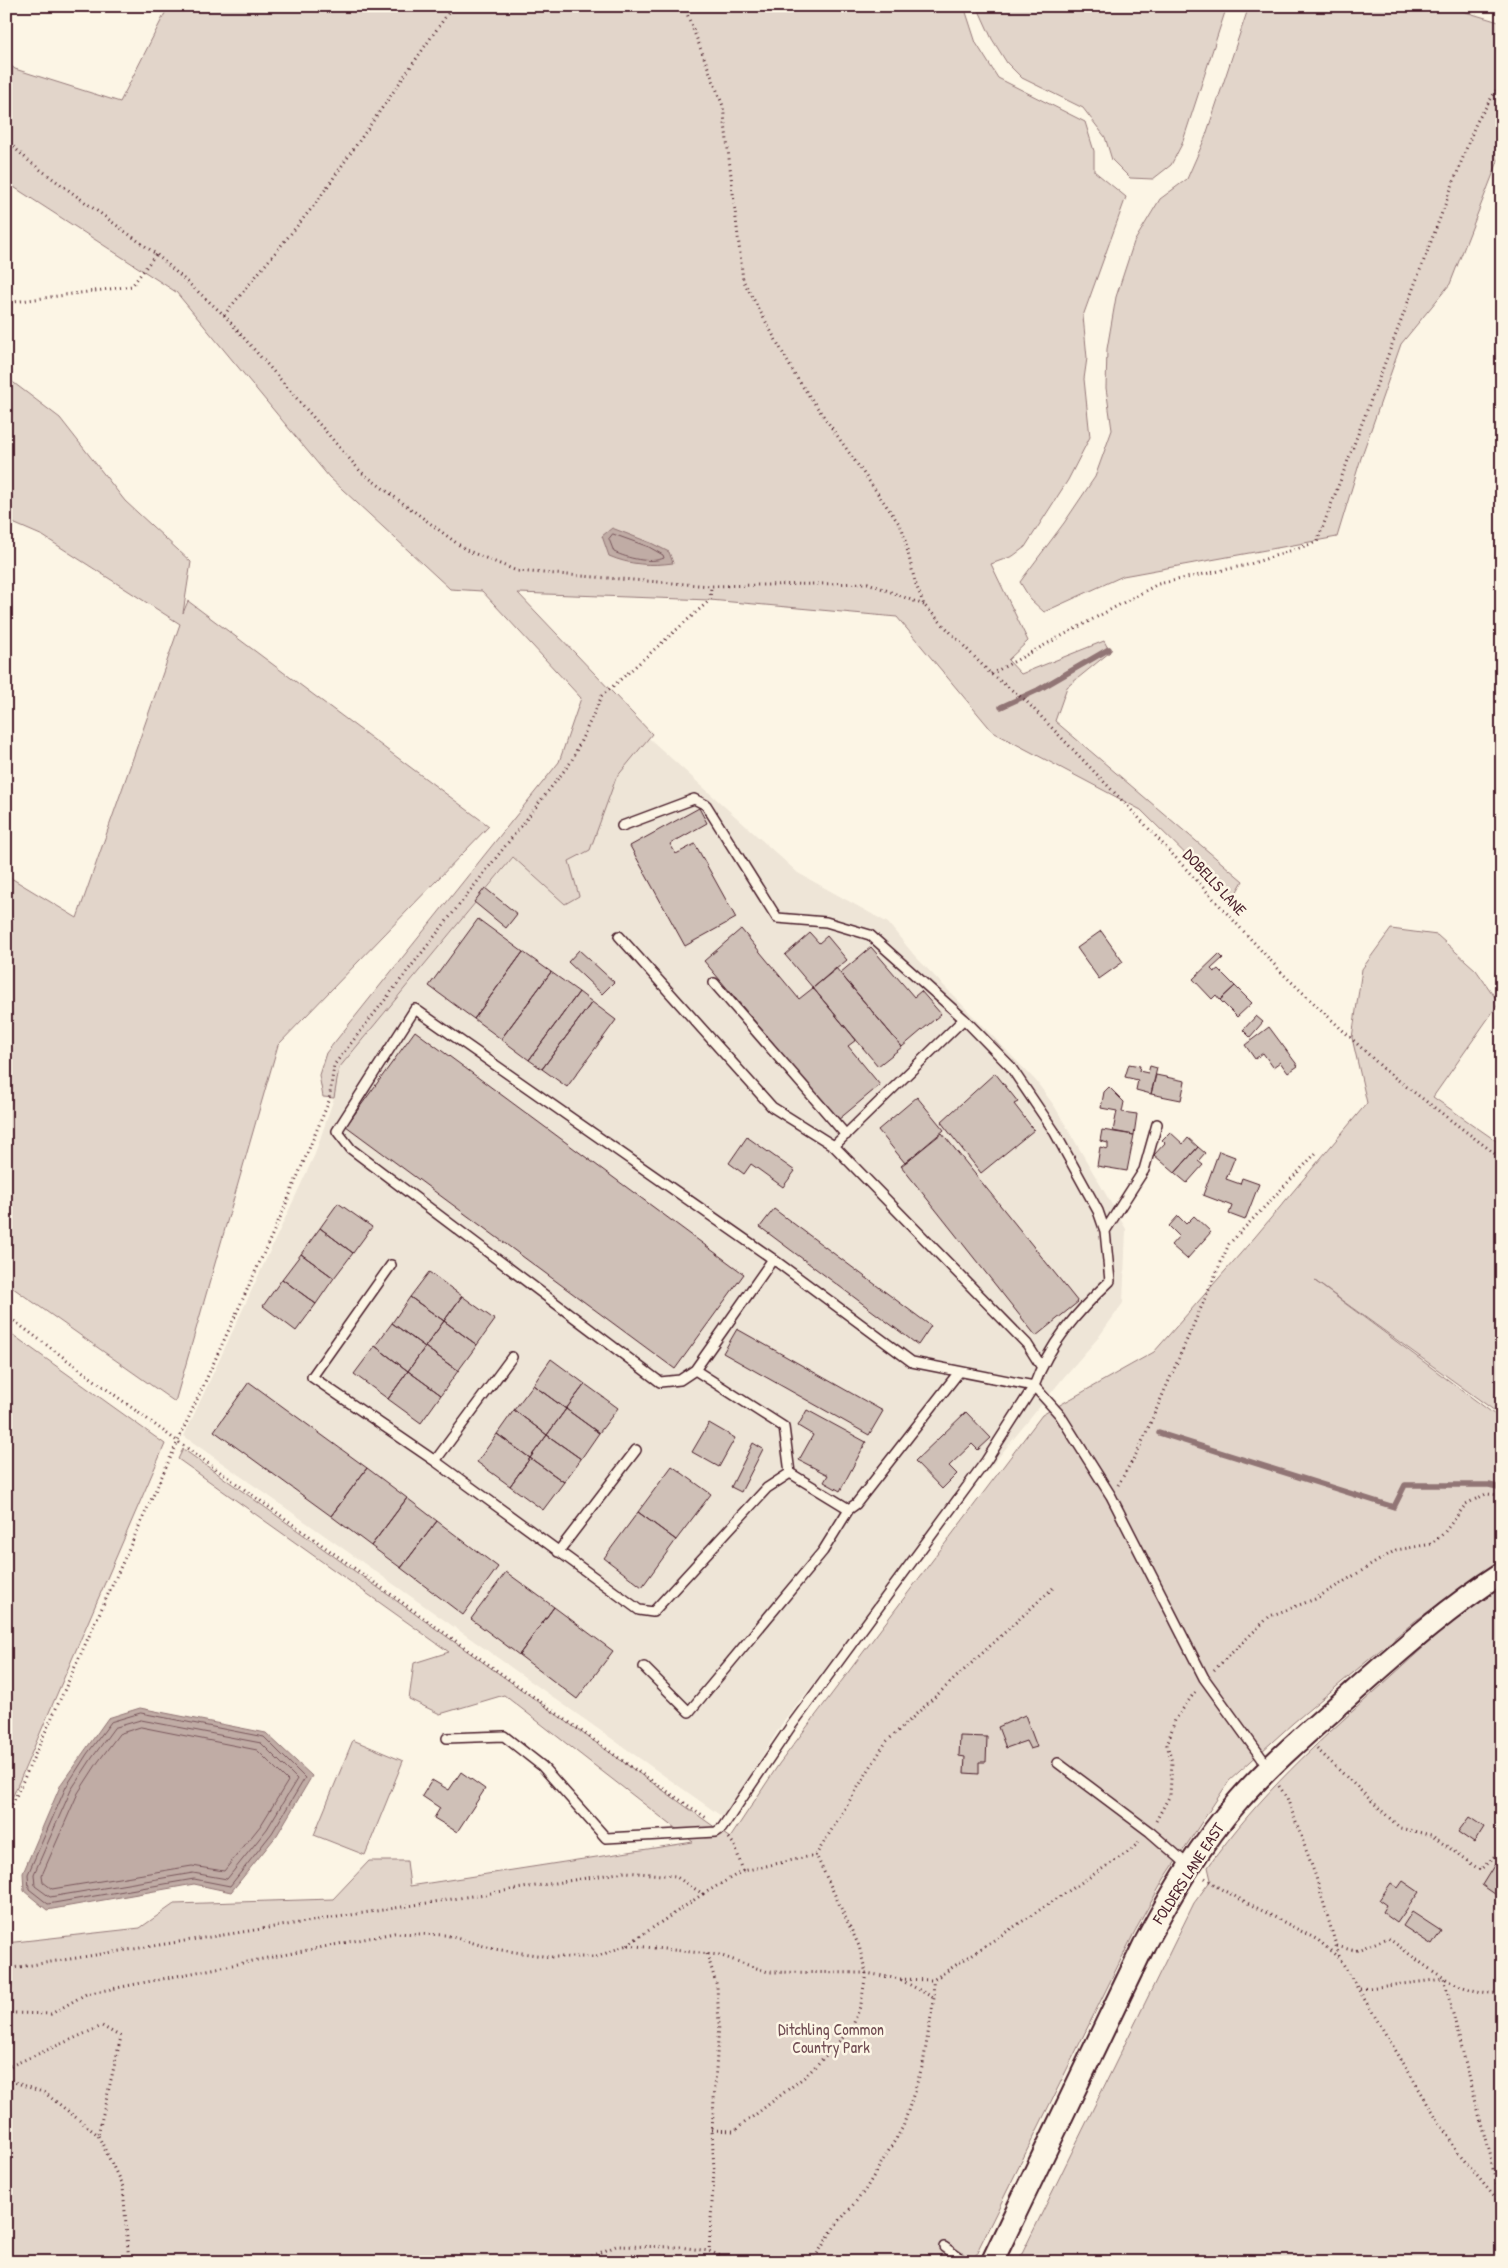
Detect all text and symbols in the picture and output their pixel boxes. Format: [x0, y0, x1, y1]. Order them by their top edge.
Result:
street label: DOBELLS LANE [1178, 844, 1252, 920]
street label: FOLDERS LANE EAST [1146, 1818, 1229, 1929]
park label: Ditchling Common Country Park [778, 2018, 884, 2058]

